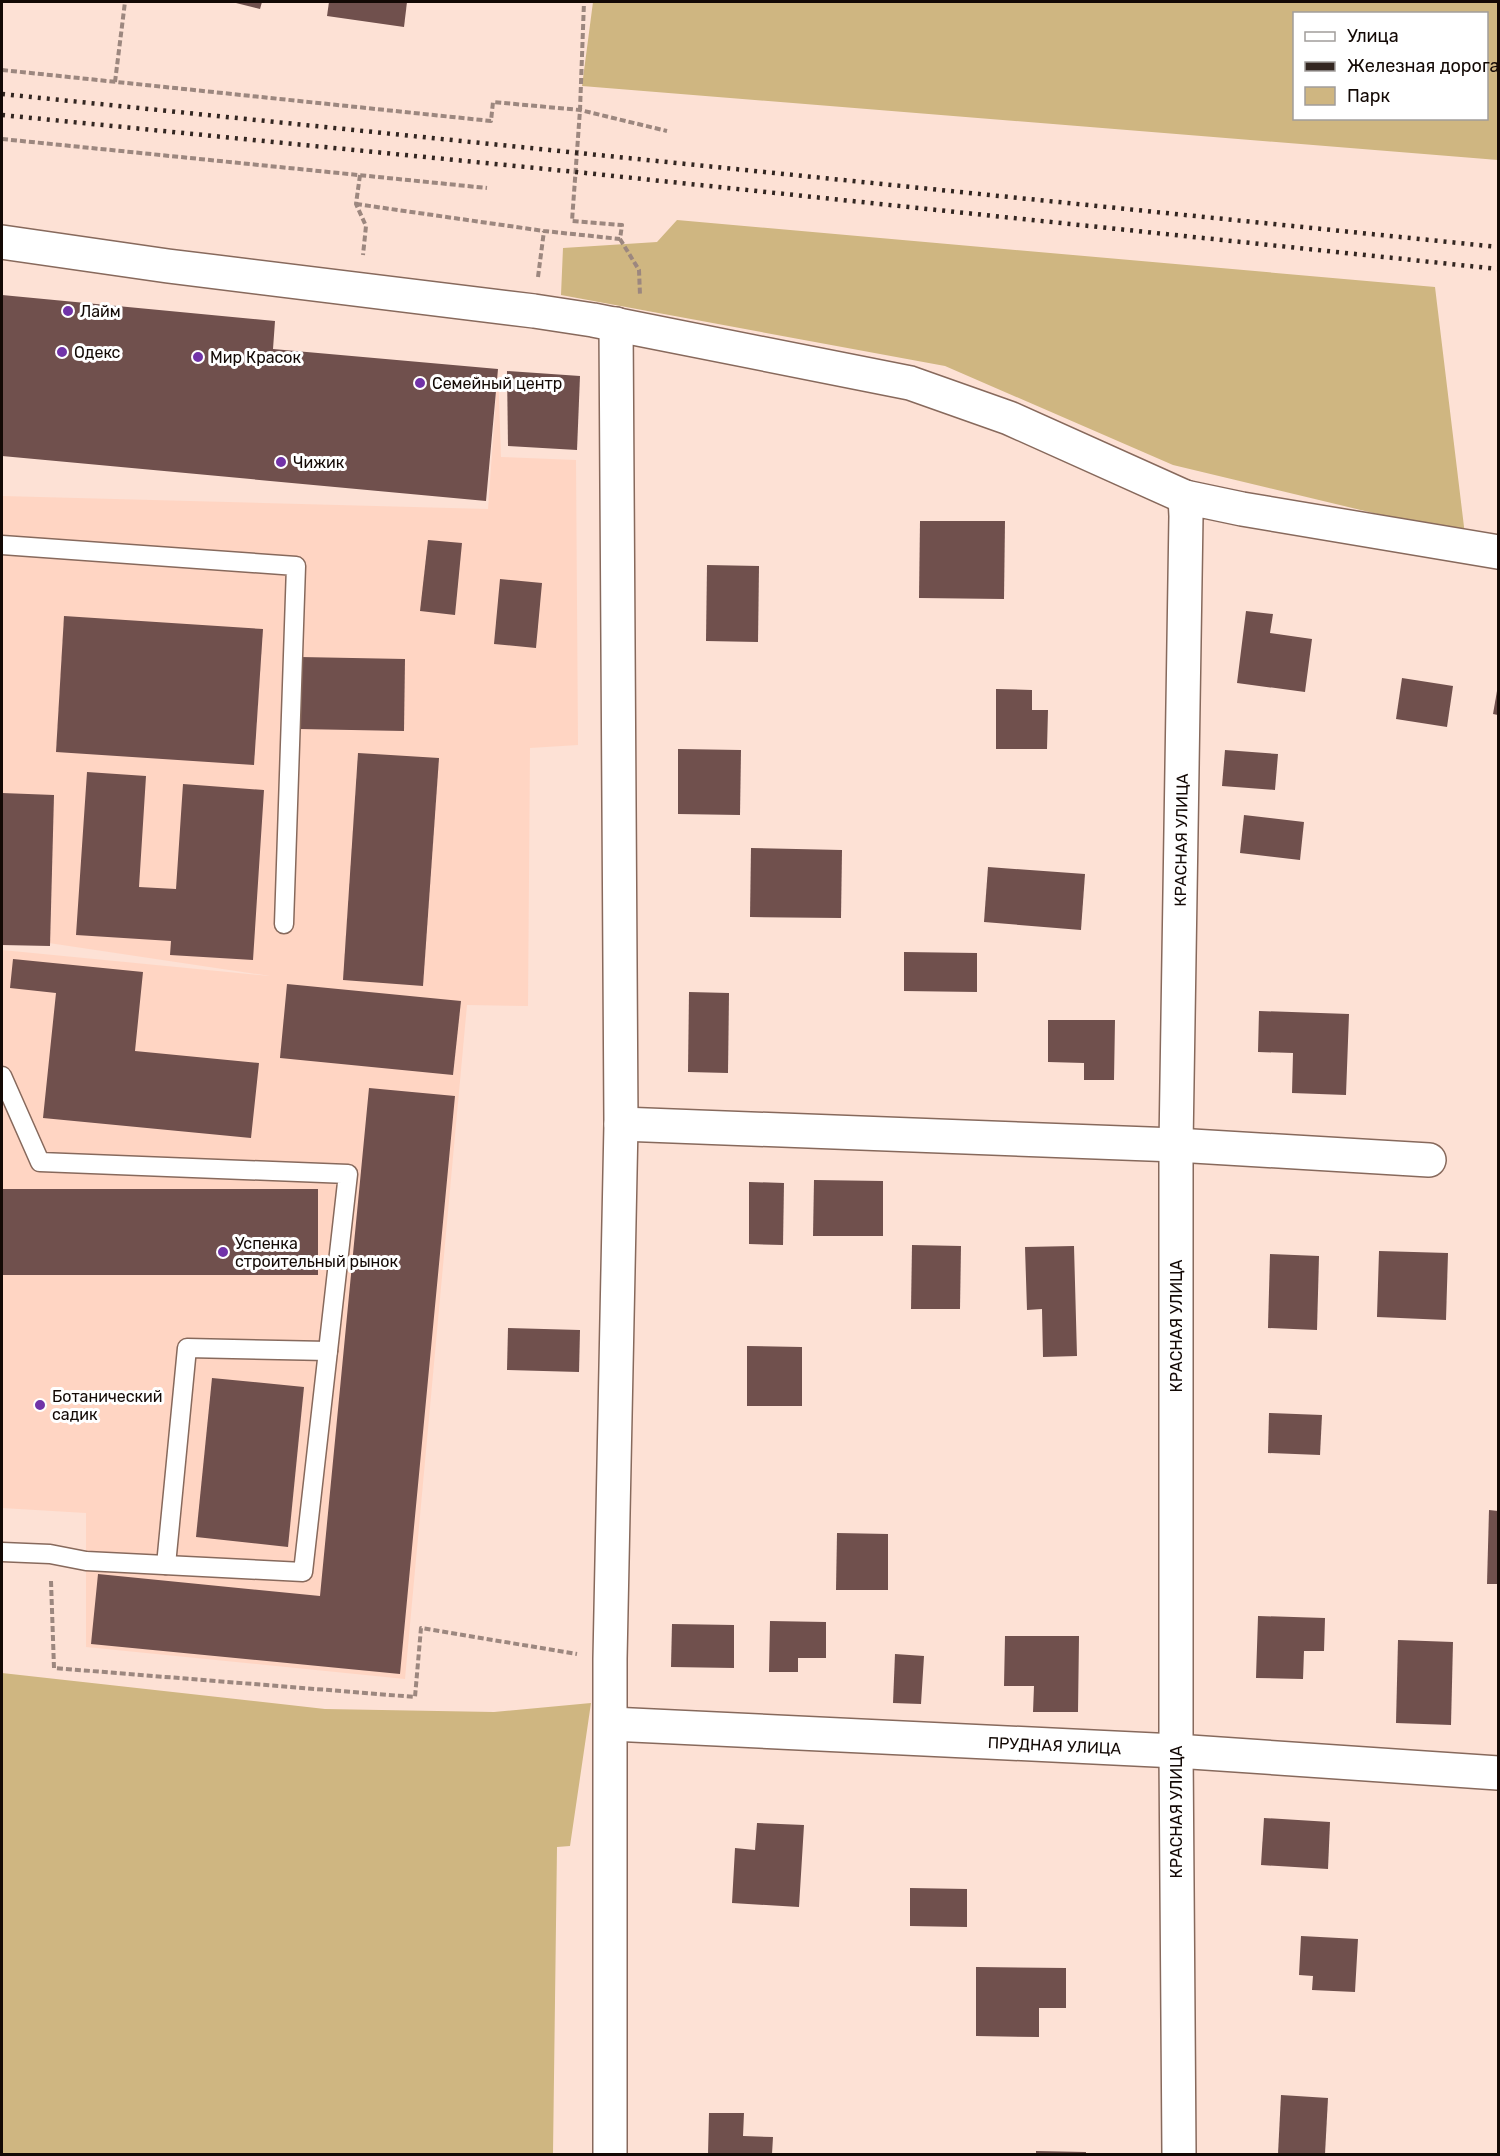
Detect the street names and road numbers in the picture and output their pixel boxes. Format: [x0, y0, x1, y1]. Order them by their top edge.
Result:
street label: КРАСНАЯ УЛИЦА [1170, 773, 1191, 907]
street label: КРАСНАЯ УЛИЦА [1167, 1259, 1186, 1393]
street label: ПРУДНАЯ УЛИЦА [987, 1733, 1122, 1758]
street label: КРАСНАЯ УЛИЦА [1167, 1745, 1186, 1879]

